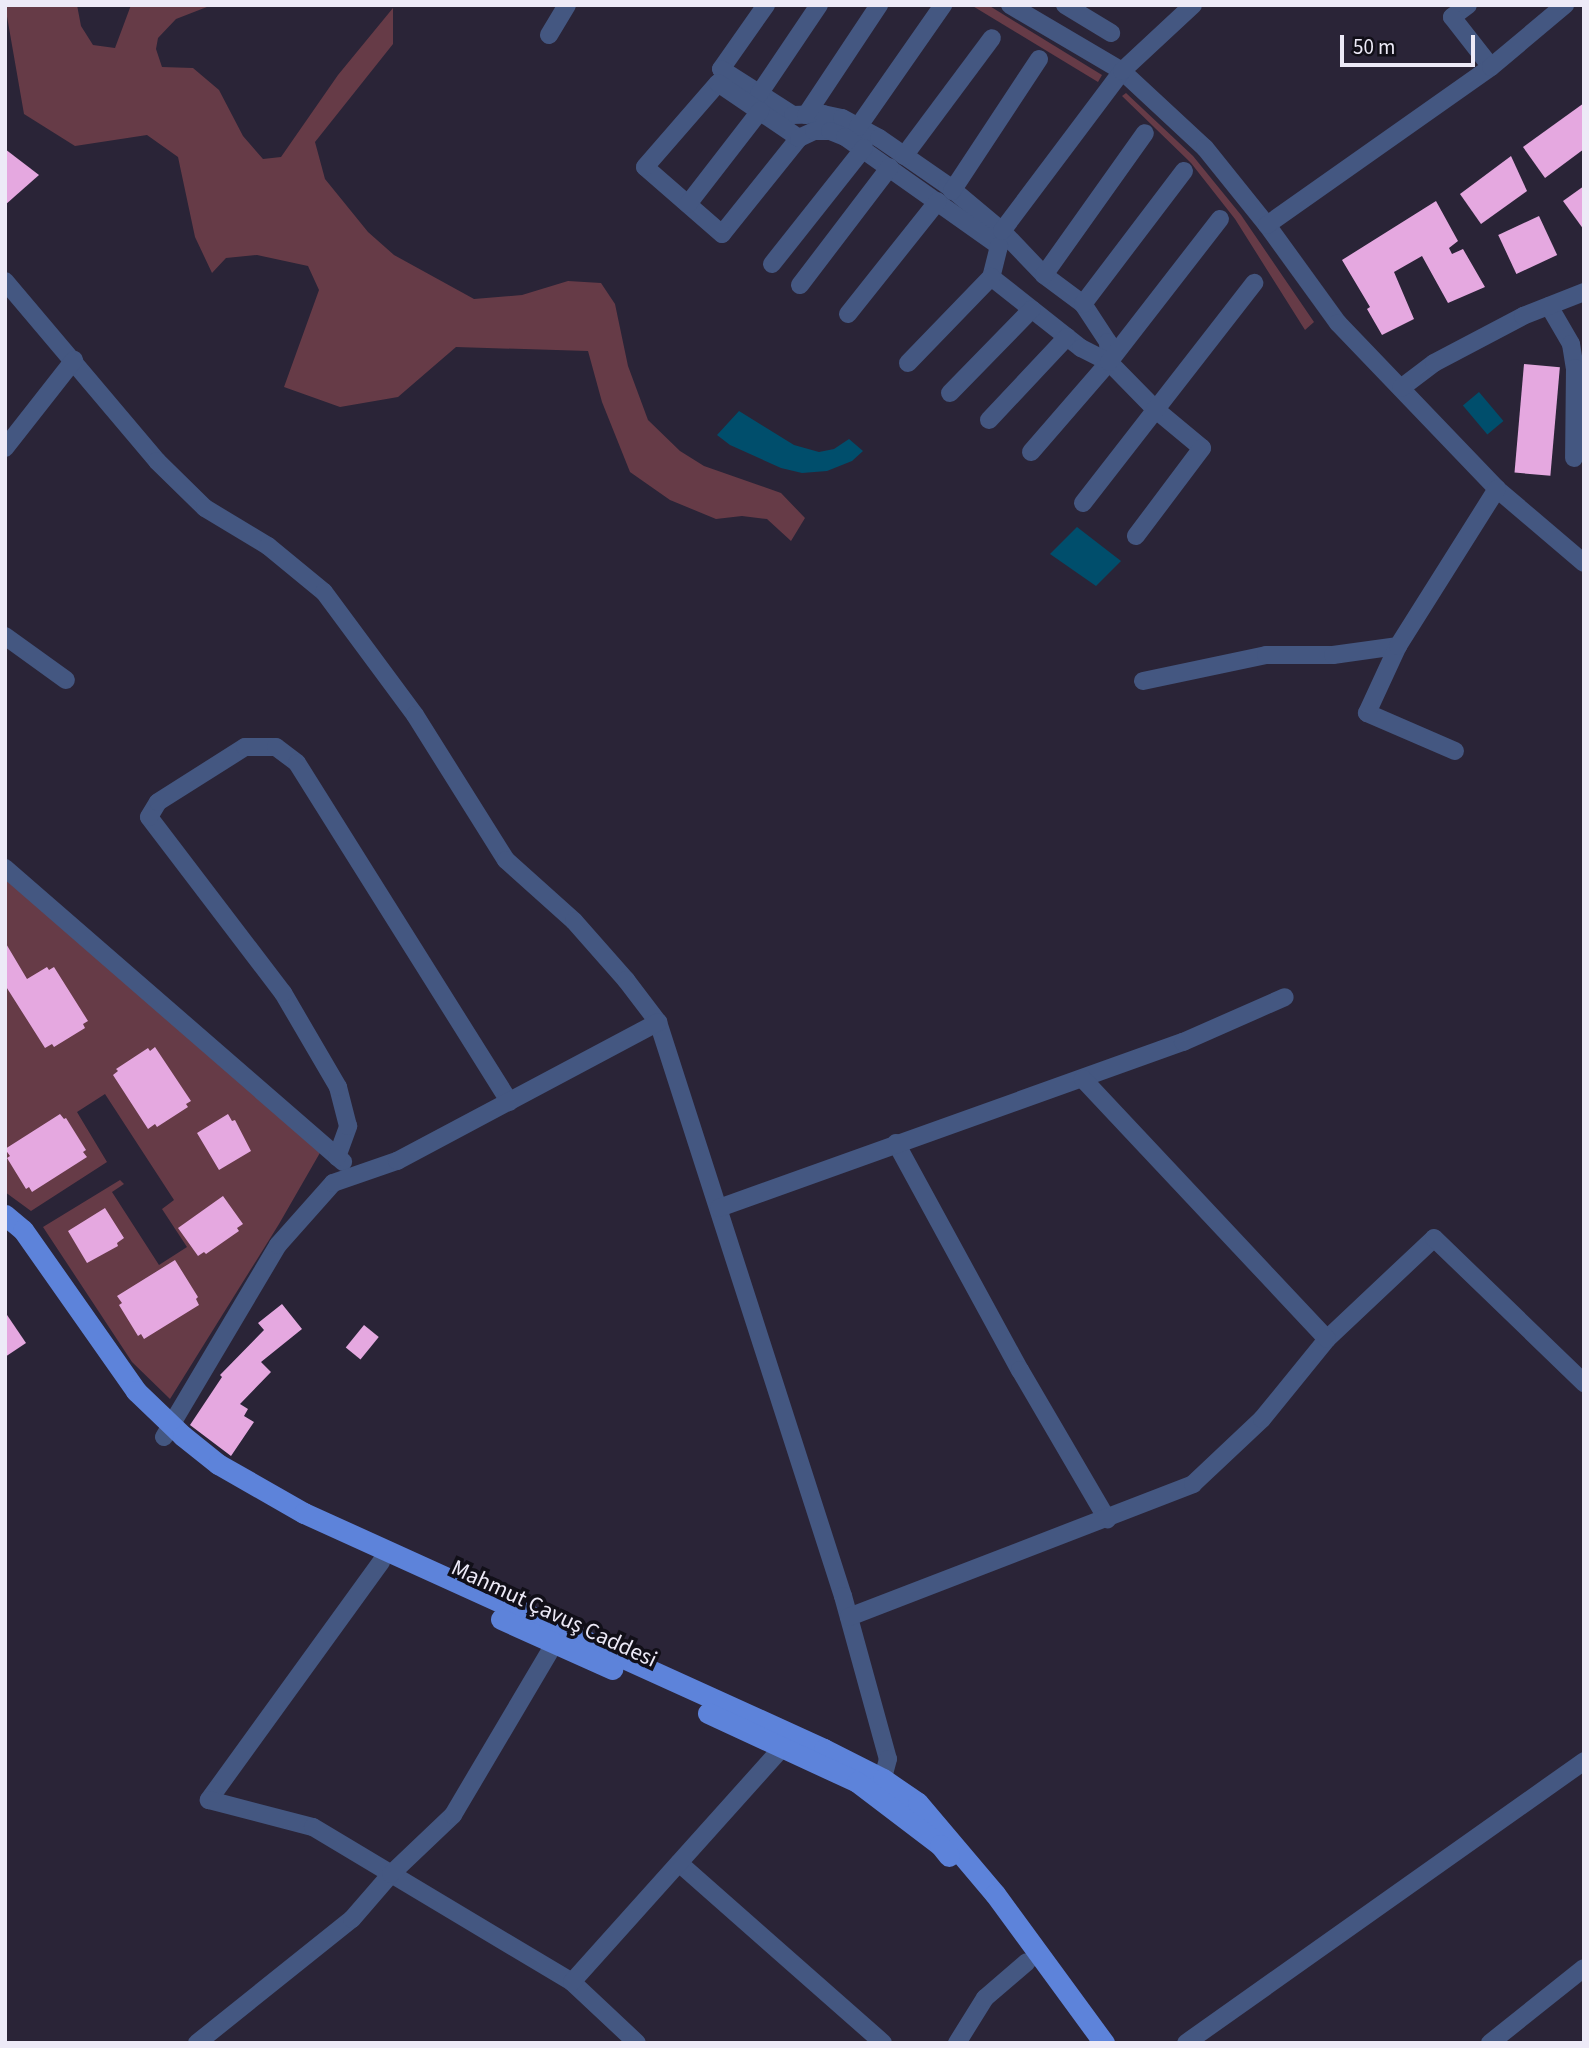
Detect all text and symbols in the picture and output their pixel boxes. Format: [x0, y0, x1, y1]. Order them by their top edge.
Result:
scale bar [1344, 21, 1479, 65]
text: 50 m [1353, 32, 1395, 62]
street label: Mahmut Çavuş Caddesi [447, 1554, 661, 1674]

